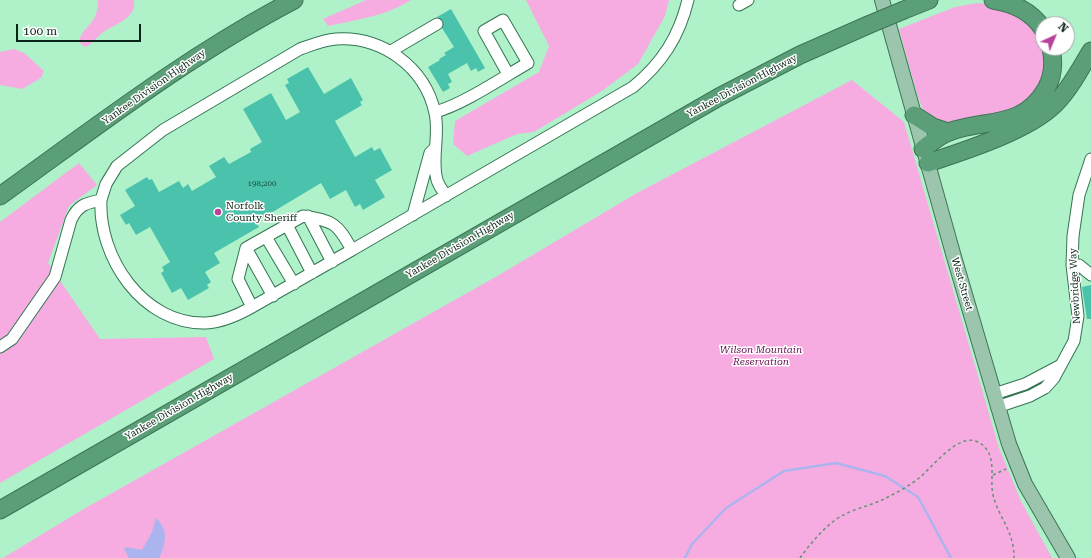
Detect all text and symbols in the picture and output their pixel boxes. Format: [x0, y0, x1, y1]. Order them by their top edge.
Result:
scale bar [18, 16, 143, 42]
north arrow [1035, 16, 1075, 56]
text: N [1055, 20, 1071, 35]
text: 100 m [23, 24, 57, 38]
street label: Yankee Division Highway [100, 47, 208, 127]
street label: Yankee Division Highway [685, 52, 799, 120]
house number: 198;200 [247, 179, 277, 189]
place label: Norfolk County Sheriff [226, 200, 297, 224]
marker: Norfolk County Sheriff [213, 207, 223, 217]
street label: Yankee Division Highway [404, 209, 516, 281]
street label: Newbridge Way [1067, 248, 1083, 324]
street label: West Street [949, 256, 975, 312]
park label: Wilson Mountain Reservation [720, 344, 802, 368]
street label: Yankee Division Highway [123, 371, 235, 443]

